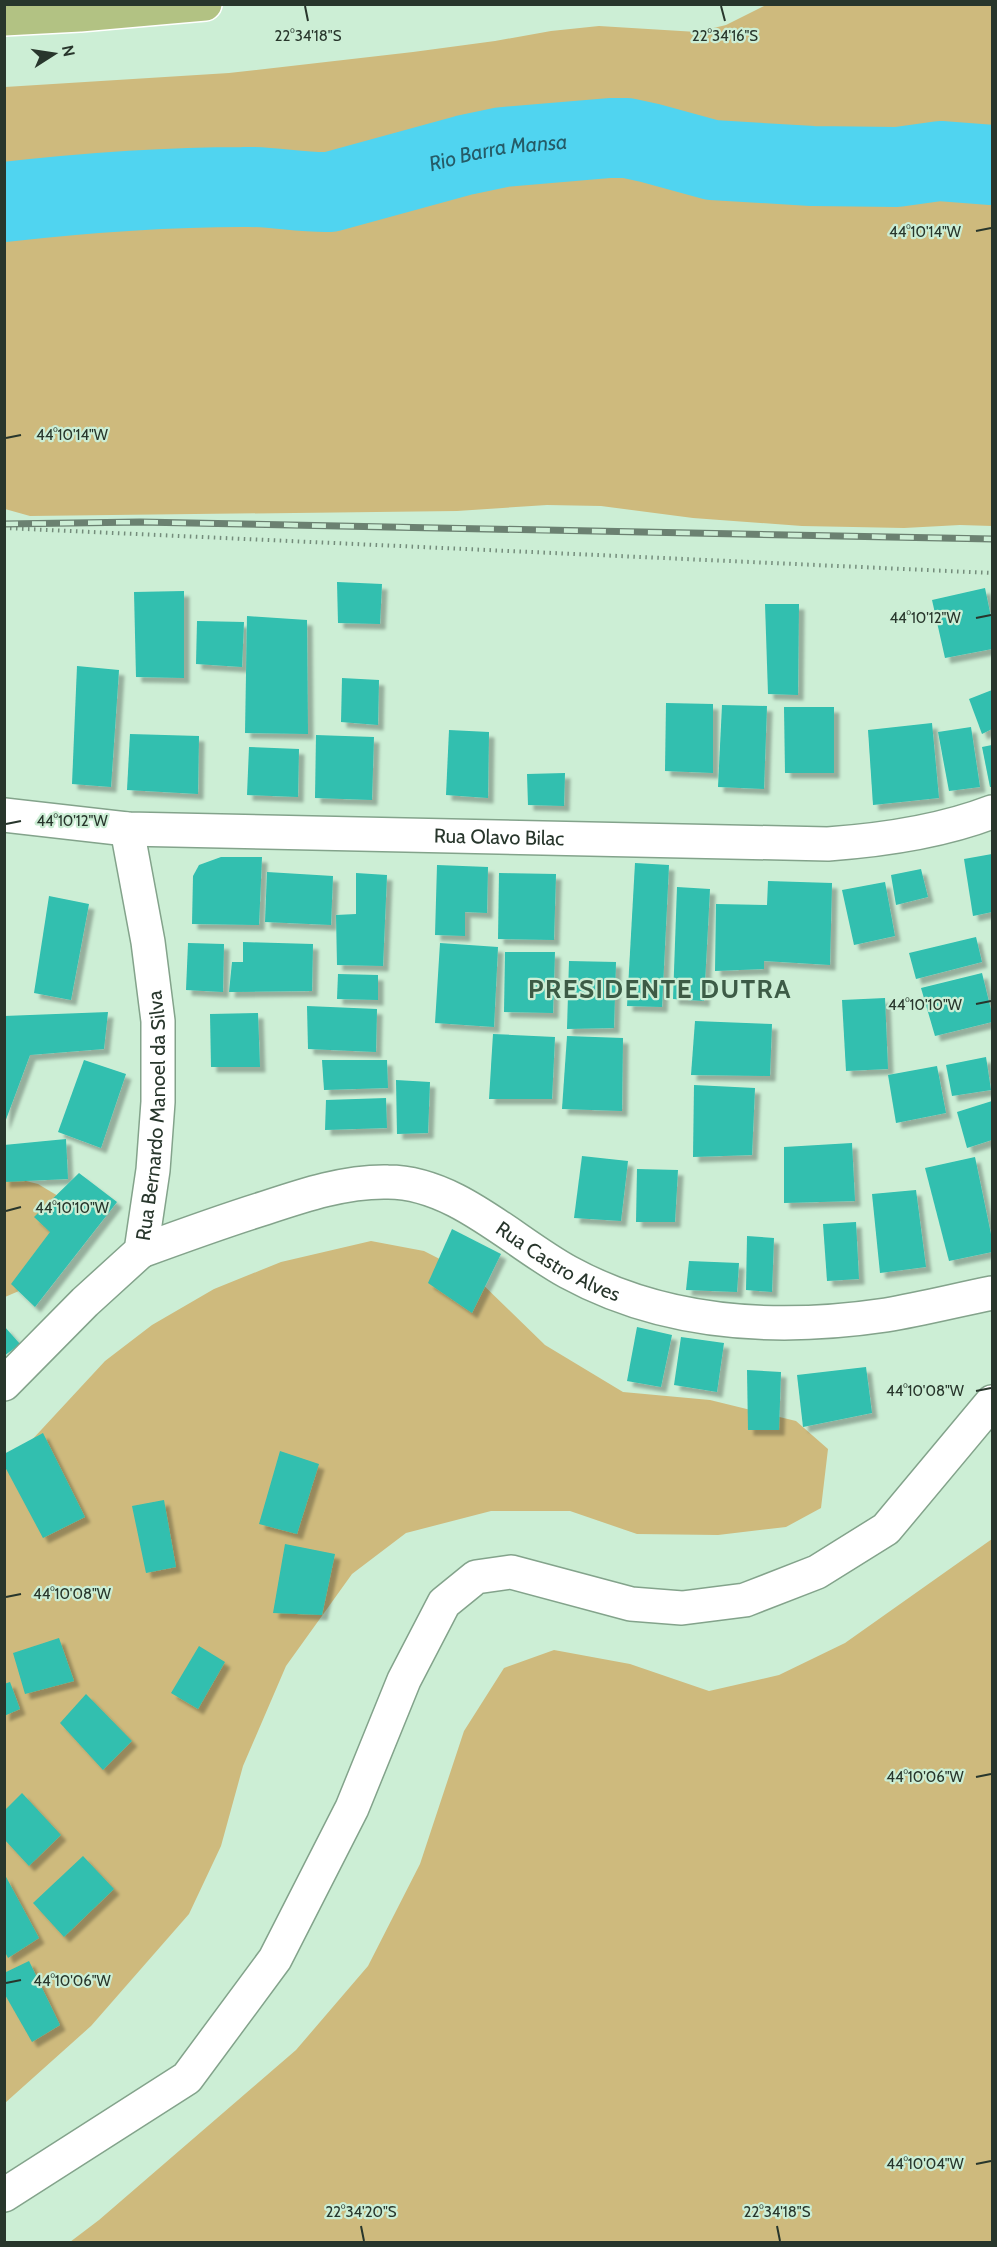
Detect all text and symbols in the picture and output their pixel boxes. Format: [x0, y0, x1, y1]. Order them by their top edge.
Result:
north arrow [24, 24, 84, 84]
text: 22°34'18"S [275, 27, 342, 45]
text: 22°34'16"S [692, 27, 758, 45]
text: N [58, 43, 79, 58]
water label: Rio Barra Mansa [426, 129, 568, 176]
text: 44°10'14"W [889, 223, 962, 241]
text: 44°10'14"W [36, 426, 109, 444]
text: 44°10'12"W [889, 609, 961, 627]
text: 44°10'12"W [36, 812, 108, 830]
street label: Rua Olavo Bilac [434, 824, 565, 850]
district label: PRESIDENTE DUTRA [528, 973, 792, 1005]
street label: Rua Bernardo Manoel da Silva [131, 989, 170, 1242]
text: 44°10'10"W [888, 996, 963, 1014]
text: 44°10'10"W [35, 1199, 110, 1217]
street label: Rua Castro Alves [491, 1216, 623, 1306]
text: 44°10'08"W [886, 1382, 965, 1400]
text: 44°10'08"W [33, 1585, 112, 1603]
text: 44°10'06"W [886, 1768, 965, 1786]
text: 44°10'06"W [33, 1972, 112, 1990]
text: 44°10'04"W [886, 2155, 965, 2173]
text: 22°34'20"S [325, 2203, 397, 2221]
text: 22°34'18"S [744, 2203, 811, 2221]

